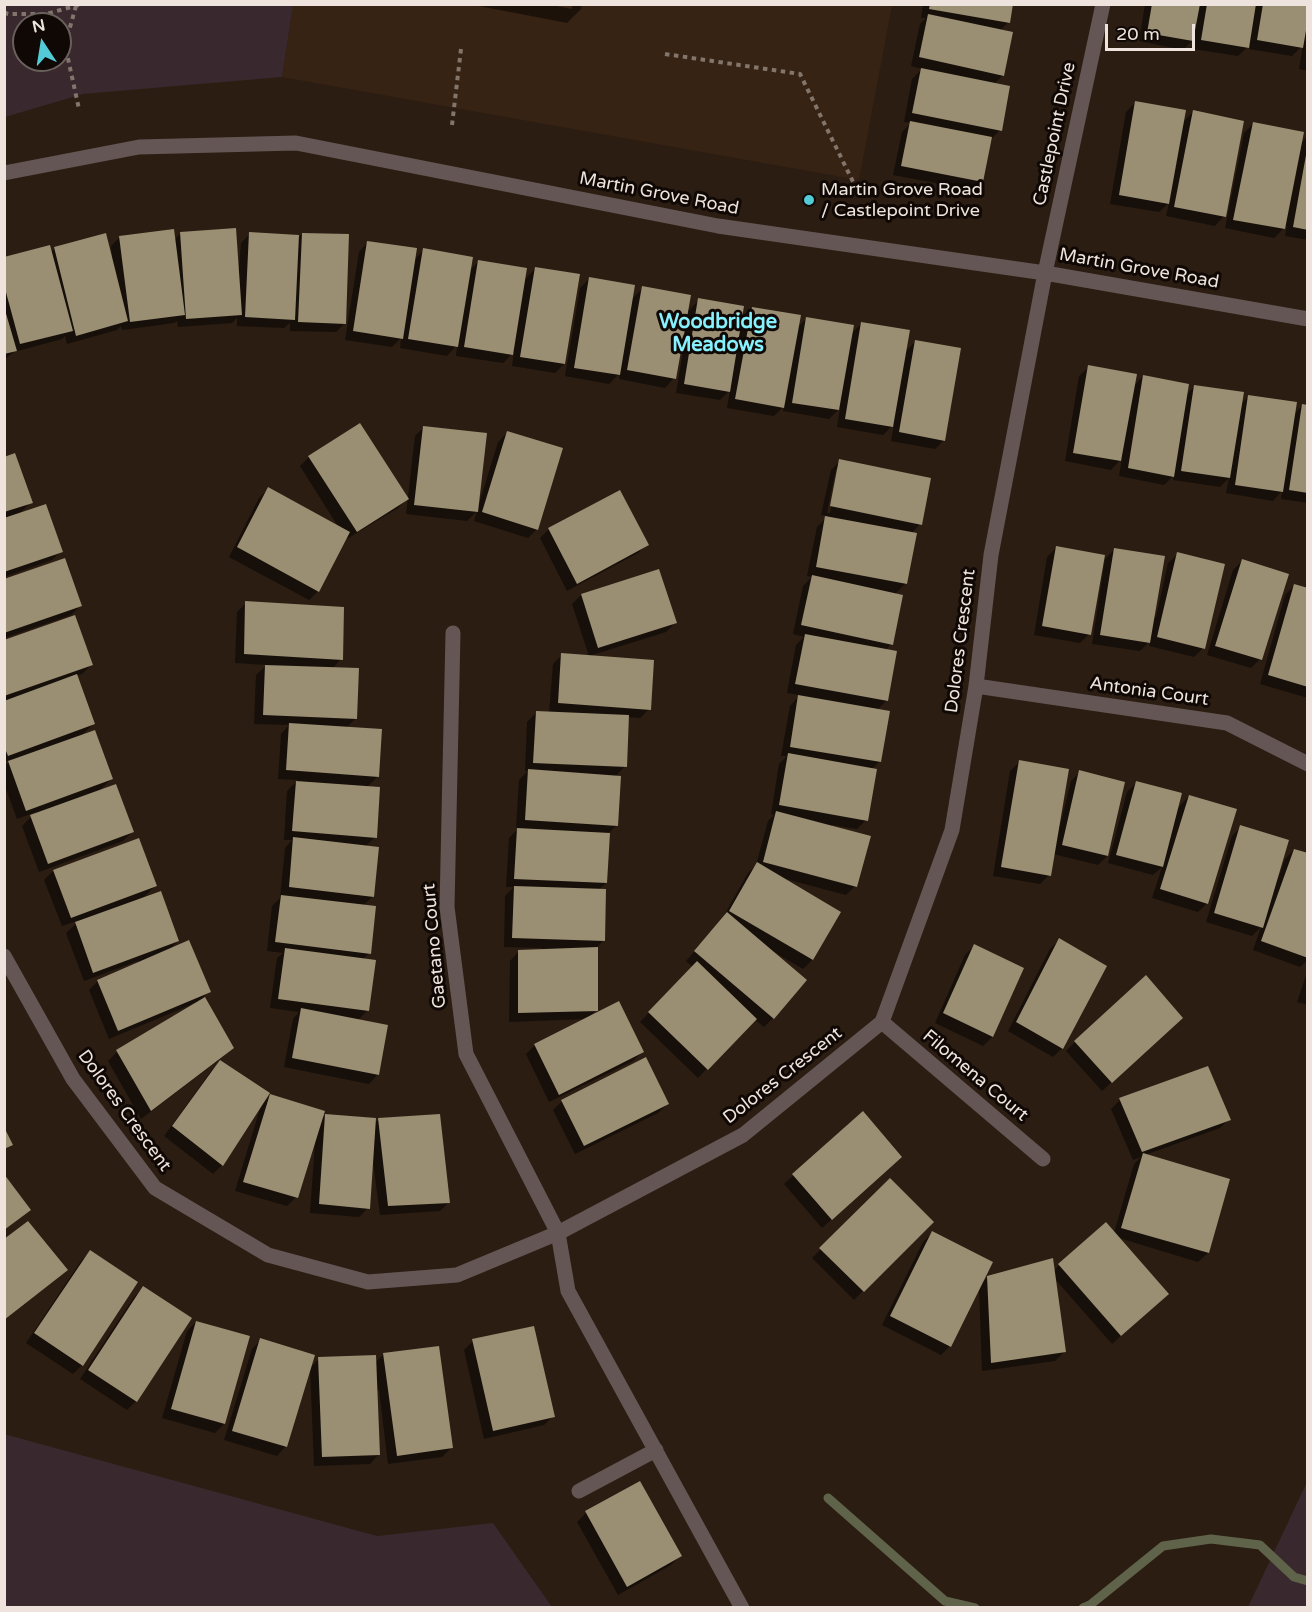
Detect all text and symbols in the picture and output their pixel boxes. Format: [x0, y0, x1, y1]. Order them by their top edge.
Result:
north arrow [12, 12, 72, 72]
scale bar [1108, 12, 1198, 50]
text: N [30, 15, 47, 37]
text: 20 m [1116, 23, 1160, 45]
street label: Castlepoint Drive [1029, 60, 1081, 208]
street label: Martin Grove Road [577, 168, 741, 220]
place label: Martin Grove Road / Castlepoint Drive [821, 179, 983, 222]
marker: Martin Grove Road / Castlepoint Drive [802, 193, 816, 207]
street label: Martin Grove Road [1057, 244, 1221, 294]
district label: Woodbridge Meadows [659, 311, 777, 358]
street label: Dolores Crescent [941, 568, 981, 714]
street label: Antonia Court [1088, 673, 1210, 711]
street label: Gaetano Court [419, 883, 451, 1009]
street label: Dolores Crescent [719, 1023, 847, 1129]
street label: Filomena Court [918, 1026, 1032, 1126]
street label: Dolores Crescent [73, 1046, 175, 1176]

